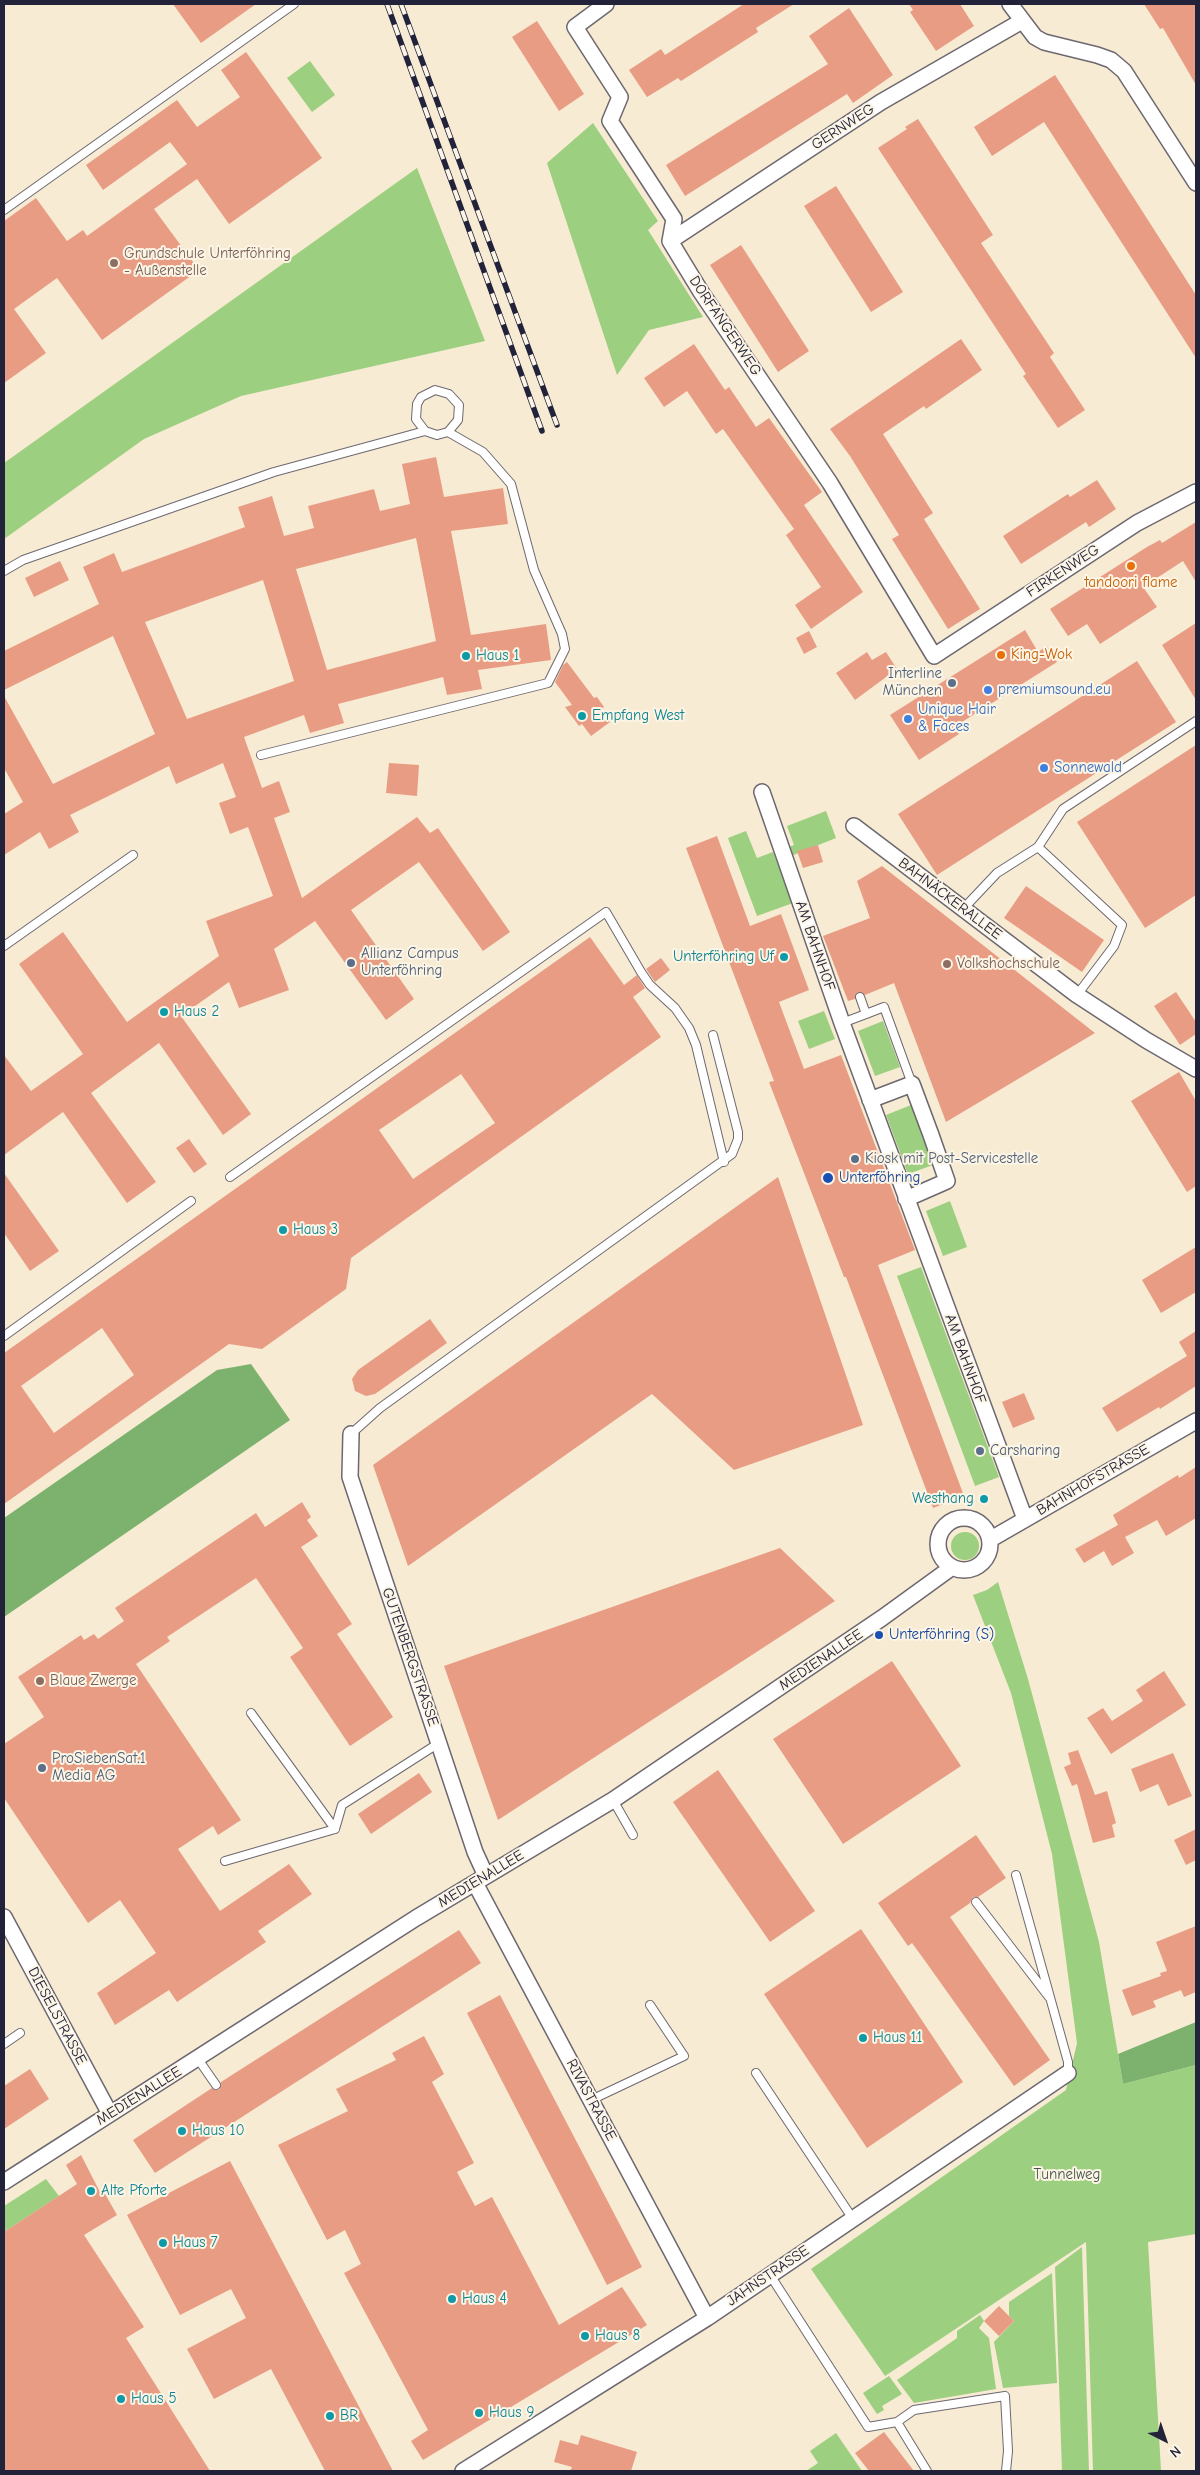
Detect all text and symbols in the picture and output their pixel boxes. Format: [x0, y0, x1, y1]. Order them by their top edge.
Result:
street label: GERNWEG [808, 100, 878, 154]
place label: Grundschule Unterföhring - Außenstelle [124, 245, 291, 280]
marker: Grundschule Unterföhring - Außenstelle [108, 257, 120, 269]
street label: DORFANGERWEG [685, 273, 765, 379]
street label: FIRKENWEG [1023, 541, 1103, 601]
marker: tandoori flame [1125, 560, 1137, 572]
place label: tandoori flame [1084, 574, 1178, 592]
place label: King-Wok [1011, 646, 1072, 664]
place label: Haus 1 [476, 647, 519, 665]
marker: King-Wok [995, 649, 1007, 661]
marker: Haus 1 [460, 650, 472, 662]
place label: Interline München [882, 665, 942, 700]
marker: Interline München [946, 677, 958, 689]
place label: premiumsound.eu [998, 681, 1111, 699]
marker: premiumsound.eu [982, 684, 994, 696]
place label: Unique Hair & Faces [918, 701, 996, 736]
place label: Empfang West [592, 707, 684, 725]
marker: Empfang West [576, 710, 588, 722]
marker: Unique Hair & Faces [902, 713, 914, 725]
place label: Sonnewald [1054, 759, 1122, 777]
marker: Sonnewald [1038, 762, 1050, 774]
street label: BAHNÄCKERALLEE [895, 854, 1005, 944]
street label: AM BAHNHOF [791, 899, 839, 993]
place label: Allianz Campus Unterföhring [361, 945, 458, 980]
place label: Unterföhring Uf [673, 948, 774, 966]
marker: Unterföhring Uf [778, 951, 790, 963]
place label: Volkshochschule [957, 955, 1060, 973]
marker: Allianz Campus Unterföhring [345, 957, 357, 969]
marker: Volkshochschule [941, 958, 953, 970]
place label: Haus 2 [174, 1003, 219, 1021]
marker: Haus 2 [158, 1006, 170, 1018]
place label: Kiosk mit Post-Servicestelle [865, 1150, 1038, 1168]
marker: Kiosk mit Post-Servicestelle [849, 1153, 861, 1165]
place label: Unterföhring [839, 1169, 920, 1187]
marker: Unterföhring [821, 1171, 835, 1185]
place label: Haus 3 [293, 1221, 338, 1239]
marker: Haus 3 [277, 1224, 289, 1236]
street label: AM BAHNHOF [940, 1312, 990, 1406]
street label: BAHNHOFSTRASSE [1033, 1440, 1153, 1520]
place label: Carsharing [990, 1442, 1061, 1460]
marker: Carsharing [974, 1445, 986, 1457]
place label: Westhang [912, 1490, 974, 1508]
marker: Westhang [978, 1493, 990, 1505]
street label: GUTENBERGSTRASSE [378, 1585, 442, 1729]
street label: MEDIENALLEE [776, 1625, 866, 1695]
place label: Unterföhring (S) [889, 1626, 994, 1644]
marker: Unterföhring (S) [873, 1629, 885, 1641]
place label: Blaue Zwerge [50, 1672, 136, 1690]
marker: Blaue Zwerge [34, 1675, 46, 1687]
place label: ProSiebenSat.1 Media AG [52, 1750, 146, 1785]
marker: ProSiebenSat.1 Media AG [36, 1762, 48, 1774]
street label: MEDIENALLEE [435, 1846, 527, 1912]
street label: DIESELSTRASSE [24, 1964, 90, 2068]
place label: Haus 11 [873, 2029, 922, 2047]
marker: Haus 11 [857, 2032, 869, 2044]
street label: RIVASTRASSE [562, 2056, 620, 2144]
street label: MEDIENALLEE [93, 2063, 185, 2129]
place label: Haus 10 [192, 2122, 245, 2140]
marker: Haus 10 [176, 2125, 188, 2137]
park label: Tunnelweg [1033, 2166, 1101, 2184]
place label: Alte Pforte [101, 2182, 167, 2200]
marker: Alte Pforte [85, 2185, 97, 2197]
place label: Haus 7 [173, 2234, 218, 2252]
marker: Haus 7 [157, 2237, 169, 2249]
street label: JAHNSTRASSE [723, 2242, 813, 2310]
place label: Haus 4 [462, 2290, 507, 2308]
marker: Haus 4 [446, 2293, 458, 2305]
place label: Haus 8 [595, 2327, 640, 2345]
marker: Haus 8 [579, 2330, 591, 2342]
place label: Haus 5 [131, 2390, 177, 2408]
marker: Haus 5 [115, 2393, 127, 2405]
place label: Haus 9 [489, 2404, 534, 2422]
place label: BR [340, 2407, 358, 2425]
marker: Haus 9 [473, 2407, 485, 2419]
marker: BR [324, 2410, 336, 2422]
north arrow [1140, 2415, 1190, 2465]
text: N [1166, 2442, 1184, 2461]

